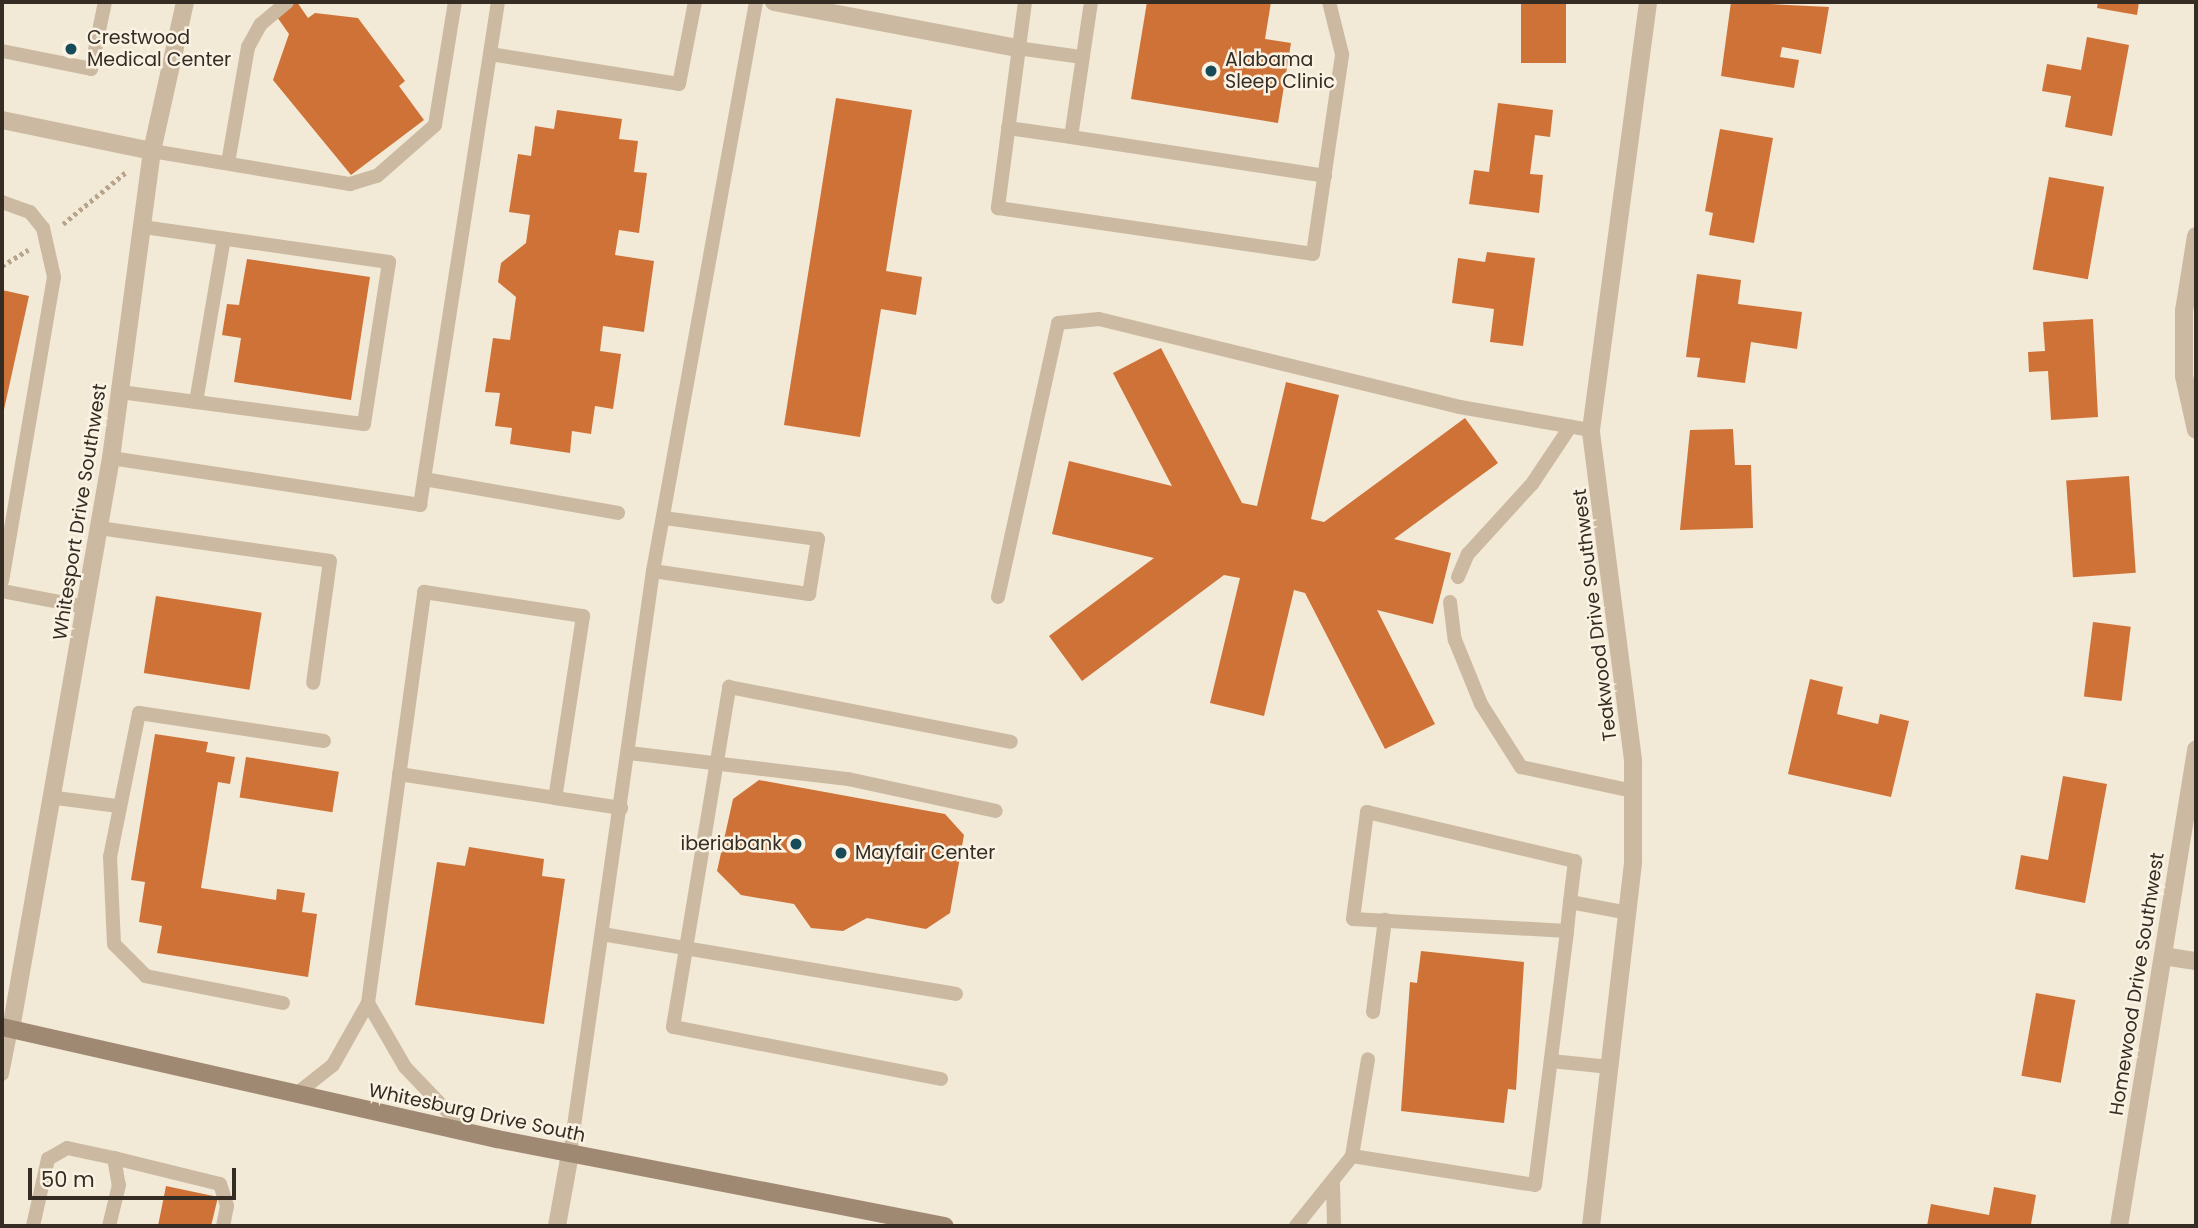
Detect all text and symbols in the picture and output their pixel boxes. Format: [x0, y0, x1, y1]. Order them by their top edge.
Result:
place label: Crestwood Medical Center [87, 27, 231, 71]
marker: Crestwood Medical Center [61, 39, 81, 59]
place label: Alabama Sleep Clinic [1225, 49, 1335, 93]
marker: Alabama Sleep Clinic [1203, 63, 1219, 79]
street label: Whitesport Drive Southwest [48, 382, 112, 642]
street label: Teakwood Drive Southwest [1568, 488, 1622, 742]
place label: iberiabank [680, 833, 782, 855]
marker: iberiabank [788, 836, 804, 852]
place label: Mayfair Center [855, 842, 995, 864]
marker: Mayfair Center [833, 845, 849, 861]
street label: Homewood Drive Southwest [2105, 851, 2169, 1117]
street label: Whitesburg Drive South [366, 1079, 588, 1147]
scale bar [32, 1154, 240, 1198]
text: 50 m [41, 1165, 95, 1194]

